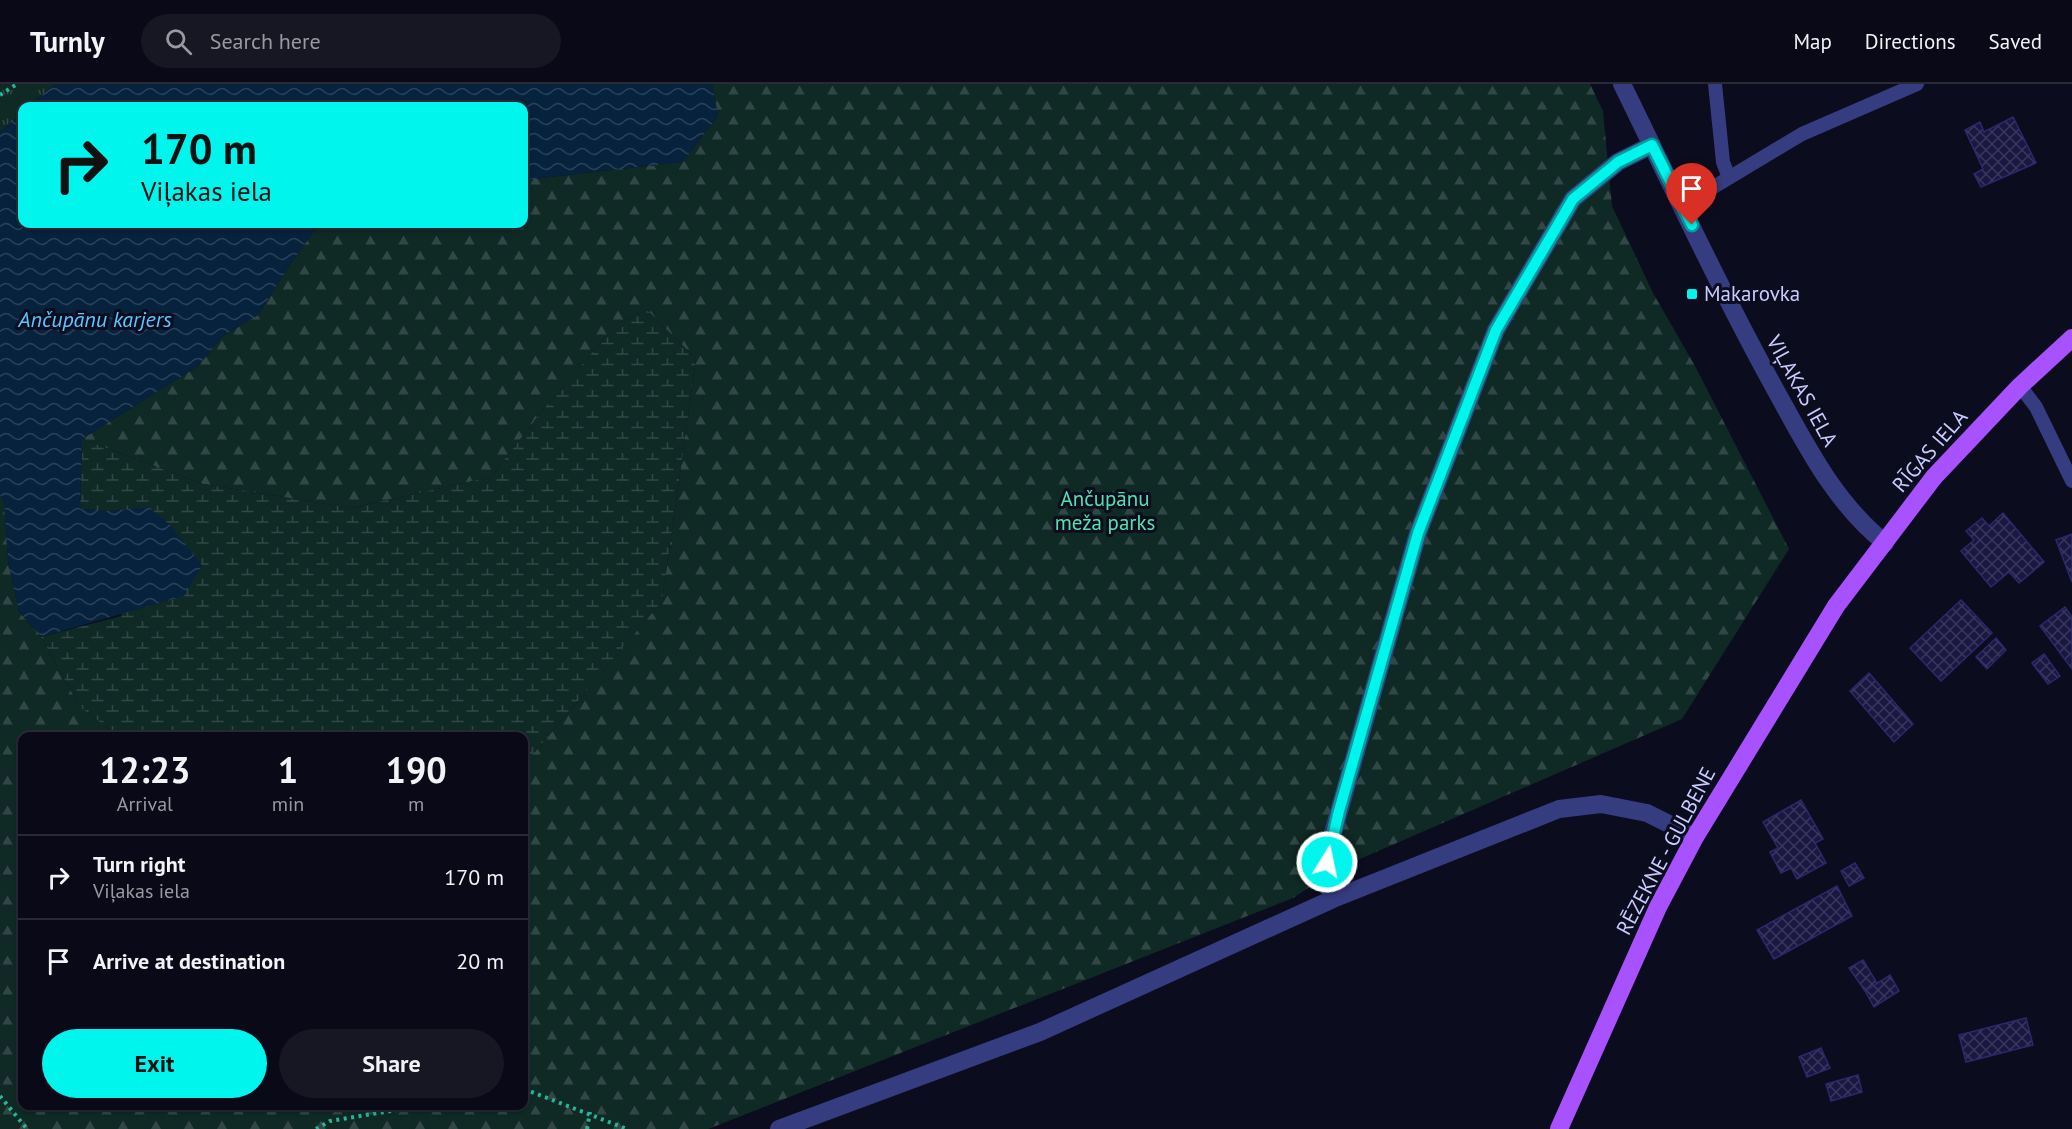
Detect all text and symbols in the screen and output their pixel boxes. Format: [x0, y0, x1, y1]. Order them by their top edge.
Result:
search box [141, 14, 561, 68]
text: Turnly [30, 23, 105, 60]
icon: search [162, 25, 195, 58]
text: Search here [210, 27, 321, 55]
text: Map [1793, 28, 1832, 55]
text: Directions [1865, 28, 1956, 55]
text: Saved [1989, 28, 2042, 55]
text: 170 m [141, 121, 257, 176]
icon: right [42, 126, 120, 204]
pin [1666, 163, 1717, 225]
icon: arrive [1675, 172, 1708, 205]
text: Viļakas iela [141, 174, 272, 208]
place label: Makarovka [1704, 280, 1800, 307]
marker: Makarovka [1685, 287, 1699, 301]
water label: Ančupānu karjers [17, 305, 172, 333]
street label: VIĻAKAS IELA [1760, 329, 1844, 452]
street label: RĪGAS IELA [1886, 403, 1973, 498]
park label: Ančupānu meža parks [1055, 485, 1155, 536]
text: 12:23 [99, 746, 191, 793]
text: 1 [278, 746, 298, 793]
text: 190 [386, 746, 447, 793]
street label: RĒZEKNE - GULBENE [1610, 762, 1721, 939]
text: Arrival [117, 791, 173, 817]
text: min [272, 791, 304, 817]
text: m [408, 791, 424, 817]
position arrow [1295, 830, 1359, 894]
text: Turn right [93, 850, 185, 878]
icon: right [42, 861, 75, 894]
text: 170 m [444, 863, 504, 891]
text: Viļakas iela [93, 878, 190, 904]
icon: arrive [42, 945, 75, 978]
text: Arrive at destination [93, 947, 285, 975]
text: 20 m [456, 947, 504, 975]
button: Exit [42, 1029, 267, 1098]
button: Share [279, 1029, 504, 1098]

